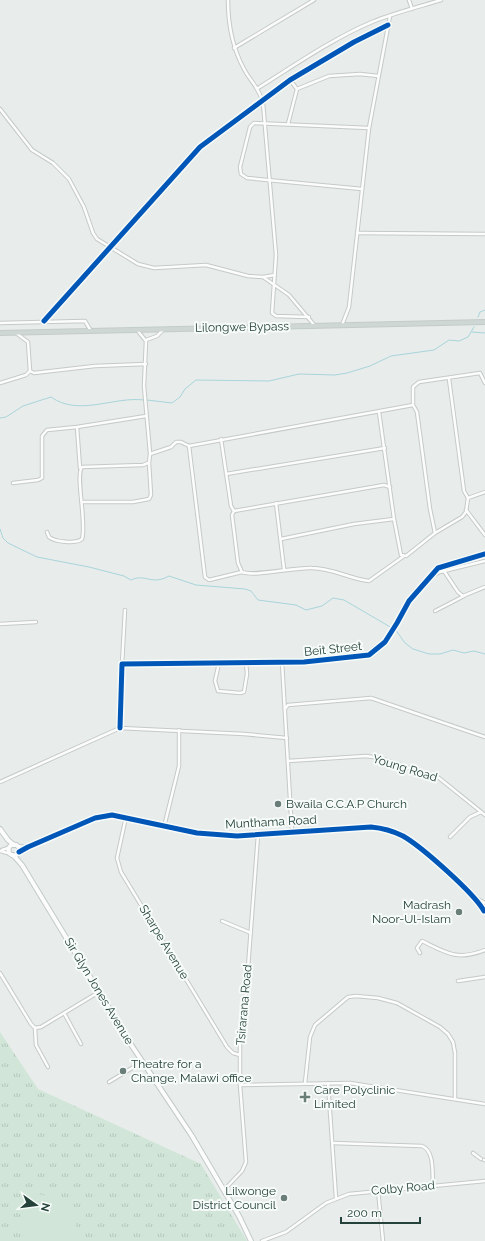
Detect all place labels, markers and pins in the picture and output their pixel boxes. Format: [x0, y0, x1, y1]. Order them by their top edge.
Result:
place label: Bwaila C.C.A.P Church [286, 797, 407, 811]
marker: Bwaila C.C.A.P Church [273, 799, 283, 809]
place label: Madrash Noor-Ul-Islam [372, 898, 451, 926]
marker: Madrash Noor-Ul-Islam [454, 907, 464, 917]
place label: Theatre for a Change, Malawi office [131, 1057, 251, 1085]
marker: Theatre for a Change, Malawi office [118, 1066, 128, 1076]
place label: Care Polyclinic Limited [314, 1083, 396, 1111]
marker: Care Polyclinic Limited [299, 1091, 311, 1103]
place label: Lilwonge District Council [193, 1184, 277, 1212]
marker: Lilwonge District Council [279, 1193, 289, 1203]

